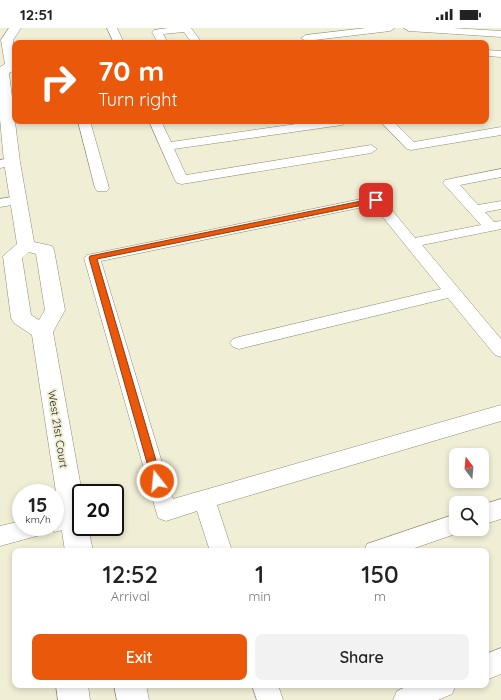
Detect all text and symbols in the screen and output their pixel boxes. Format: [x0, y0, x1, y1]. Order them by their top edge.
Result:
text: 12:51 [20, 5, 53, 24]
text: 70 m [98, 53, 164, 88]
icon: right [32, 56, 84, 108]
text: Turn right [98, 88, 178, 111]
pin [359, 183, 393, 217]
icon: arrive [365, 189, 387, 211]
street label: West 21st Court [45, 389, 71, 469]
north arrow [449, 448, 489, 488]
map controls [449, 448, 489, 536]
position arrow [136, 460, 178, 502]
speed limit sign: 20 [72, 484, 124, 536]
text: 15 [28, 492, 48, 517]
button: search [449, 496, 489, 536]
text: km/h [25, 513, 51, 526]
text: 12:52 [102, 559, 158, 589]
text: 1 [255, 559, 264, 589]
text: 150 [361, 559, 399, 589]
text: Arrival [111, 588, 150, 604]
text: min [249, 588, 271, 604]
text: m [374, 588, 386, 604]
button: Exit [32, 634, 247, 680]
button: Share [255, 634, 469, 680]

